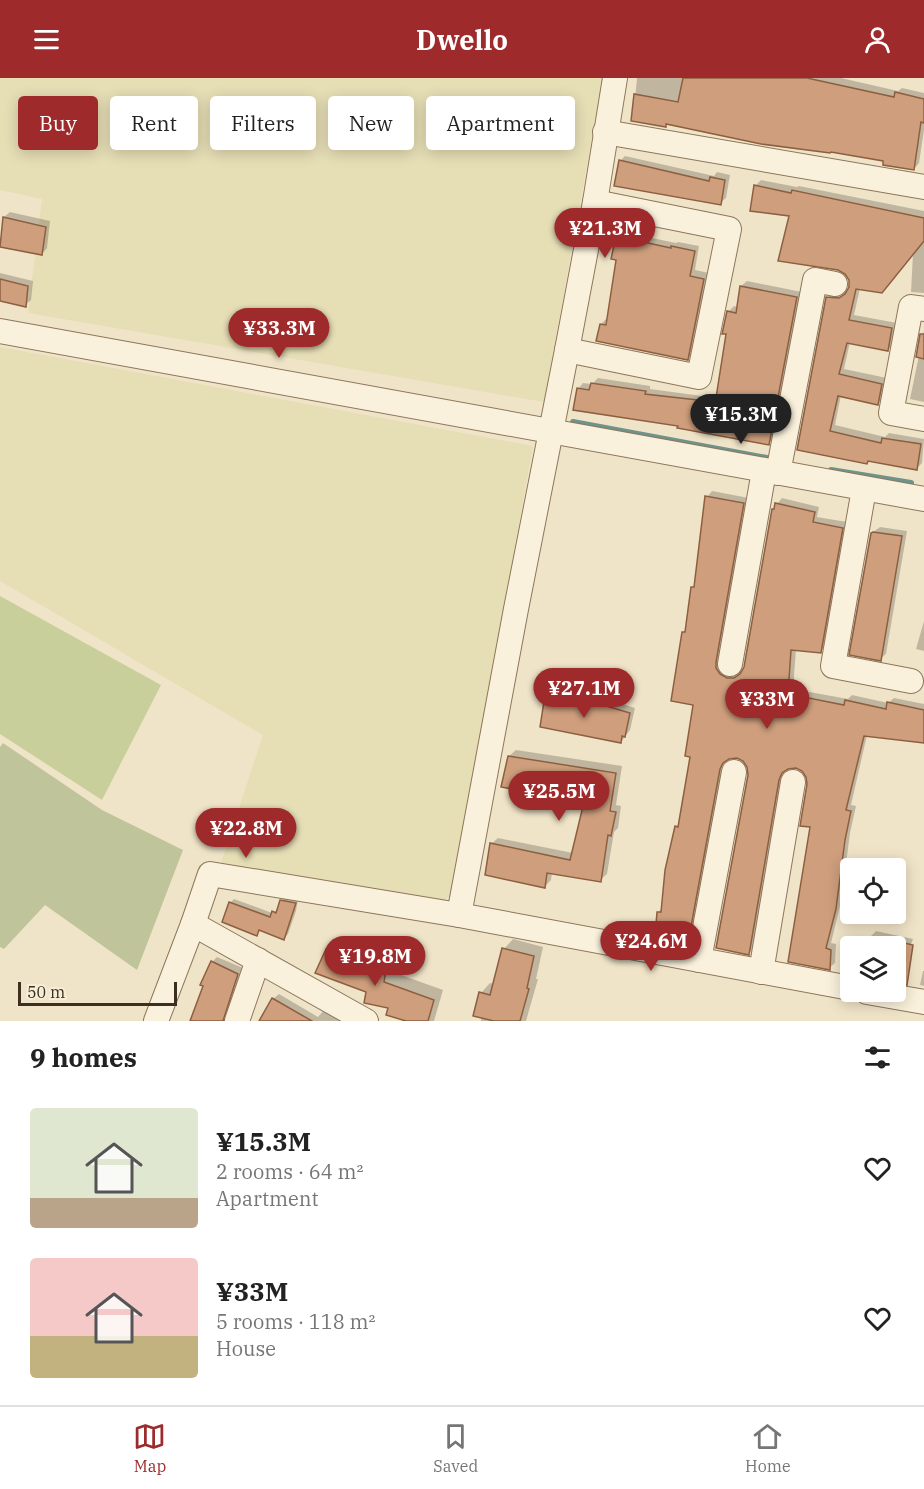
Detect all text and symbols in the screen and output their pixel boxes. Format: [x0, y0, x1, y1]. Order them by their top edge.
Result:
text: Dwello [416, 22, 508, 57]
icon: menu [30, 23, 63, 56]
icon: person [861, 23, 894, 56]
chip: Buy [18, 96, 98, 150]
chip: Rent [110, 96, 198, 150]
chip: Filters [210, 96, 316, 150]
chip: New [328, 96, 414, 150]
chip: Apartment [426, 96, 575, 150]
pin: ¥21.3M [556, 208, 654, 259]
text: ¥21.3M [568, 214, 642, 241]
pin: ¥33.3M [230, 308, 328, 359]
text: ¥33.3M [242, 314, 316, 341]
pin: ¥15.3M [692, 394, 790, 445]
text: ¥15.3M [704, 400, 778, 427]
pin: ¥27.1M [535, 668, 633, 719]
text: ¥27.1M [547, 674, 621, 701]
pin: ¥33M [731, 679, 803, 730]
text: ¥33M [739, 685, 795, 712]
pin: ¥25.5M [510, 771, 608, 822]
text: ¥25.5M [522, 777, 596, 804]
pin: ¥22.8M [197, 808, 295, 859]
text: ¥22.8M [209, 814, 283, 841]
map controls [840, 858, 906, 1002]
button: locate [840, 858, 906, 924]
pin: ¥24.6M [602, 921, 700, 972]
text: ¥24.6M [614, 927, 688, 954]
pin: ¥19.8M [326, 936, 424, 987]
button: layers [840, 936, 906, 1002]
text: ¥19.8M [338, 942, 412, 969]
scale bar [18, 979, 177, 1006]
text: 50 m [27, 982, 65, 1002]
text: 9 homes [30, 1040, 137, 1074]
icon: filters [861, 1041, 894, 1074]
text: ¥15.3M [216, 1124, 311, 1158]
icon: home [78, 1132, 150, 1204]
icon: heart [861, 1152, 894, 1185]
text: 2 rooms · 64 m² [216, 1158, 363, 1185]
text: Apartment [216, 1185, 319, 1212]
text: ¥33M [216, 1274, 288, 1308]
icon: home [78, 1282, 150, 1354]
icon: heart [861, 1302, 894, 1335]
text: 5 rooms · 118 m² [216, 1308, 375, 1335]
text: House [216, 1335, 276, 1362]
tab: Map [133, 1420, 166, 1476]
tab: Saved [433, 1420, 478, 1476]
tab: Home [745, 1420, 791, 1476]

